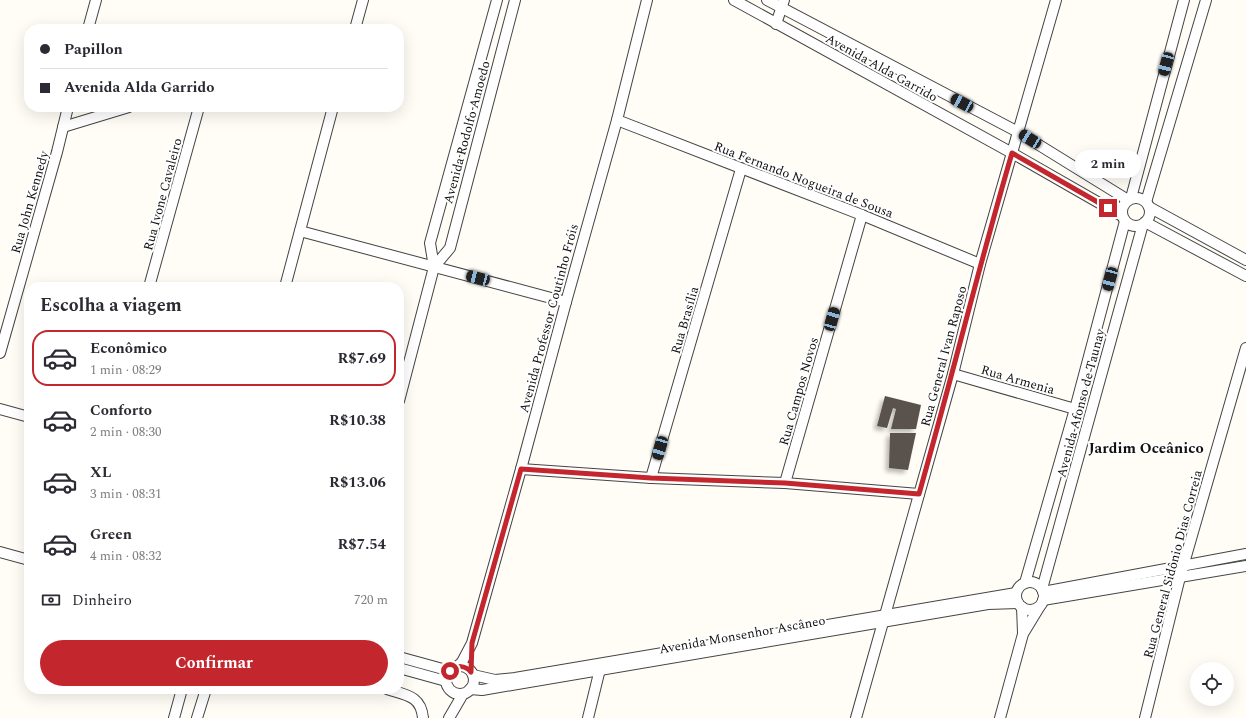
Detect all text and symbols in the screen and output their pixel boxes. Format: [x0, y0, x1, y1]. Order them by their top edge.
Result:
street label: Avenida Alda Garrido [822, 29, 941, 107]
text: Papillon [64, 38, 123, 61]
car [1157, 51, 1175, 77]
street label: Avenida Rodolfo Amoedo [438, 59, 496, 206]
text: Avenida Alda Garrido [64, 76, 215, 99]
car [949, 92, 975, 114]
car [1017, 128, 1043, 150]
street label: Rua Ivone Cavaleiro [138, 136, 188, 253]
street label: Rua Fernando Nogueira de Sousa [711, 136, 897, 224]
street label: Rua John Kennedy [6, 148, 54, 256]
callout: 2 min [1075, 150, 1141, 178]
text: 2 min [1091, 154, 1125, 174]
route end [1099, 199, 1117, 217]
street label: Avenida Professor Coutinho Fróis [514, 221, 584, 415]
car [1101, 266, 1119, 292]
car [465, 269, 491, 287]
street label: Rua Brasília [666, 283, 704, 357]
street label: Rua General Ivan Raposo [916, 284, 972, 429]
text: Escolha a viagem [40, 292, 182, 319]
car [823, 306, 841, 332]
street label: Avenida Afonso de Taunay [1051, 326, 1111, 480]
street label: Rua Campos Novos [774, 335, 824, 448]
text: Econômico [90, 337, 167, 360]
icon: car [42, 340, 78, 376]
text: R$7.69 [337, 347, 386, 370]
text: 1 min · 08:29 [90, 360, 162, 380]
street label: Rua Armenia [979, 360, 1058, 400]
text: Conforto [90, 399, 152, 422]
icon: car [42, 402, 78, 438]
text: R$10.38 [329, 409, 386, 432]
text: 2 min · 08:30 [90, 422, 162, 442]
car [651, 435, 669, 461]
district label: Jardim Oceânico [1088, 437, 1204, 460]
text: XL [90, 461, 111, 484]
icon: car [42, 464, 78, 500]
street label: Rua General Sidônio Dias Correia [1138, 467, 1208, 661]
text: R$13.06 [329, 471, 386, 494]
text: 3 min · 08:31 [90, 484, 162, 504]
text: Green [90, 523, 132, 546]
icon: car [42, 526, 78, 562]
text: R$7.54 [337, 533, 386, 556]
text: 4 min · 08:32 [90, 546, 162, 566]
icon: cash [40, 589, 62, 611]
text: Dinheiro [72, 589, 132, 612]
text: 720 m [354, 590, 388, 610]
street label: Avenida Monsenhor Ascâneo [657, 611, 827, 659]
button: Confirmar [40, 640, 388, 686]
route start [441, 662, 459, 680]
map controls [1190, 662, 1234, 706]
button: locate [1190, 662, 1234, 706]

